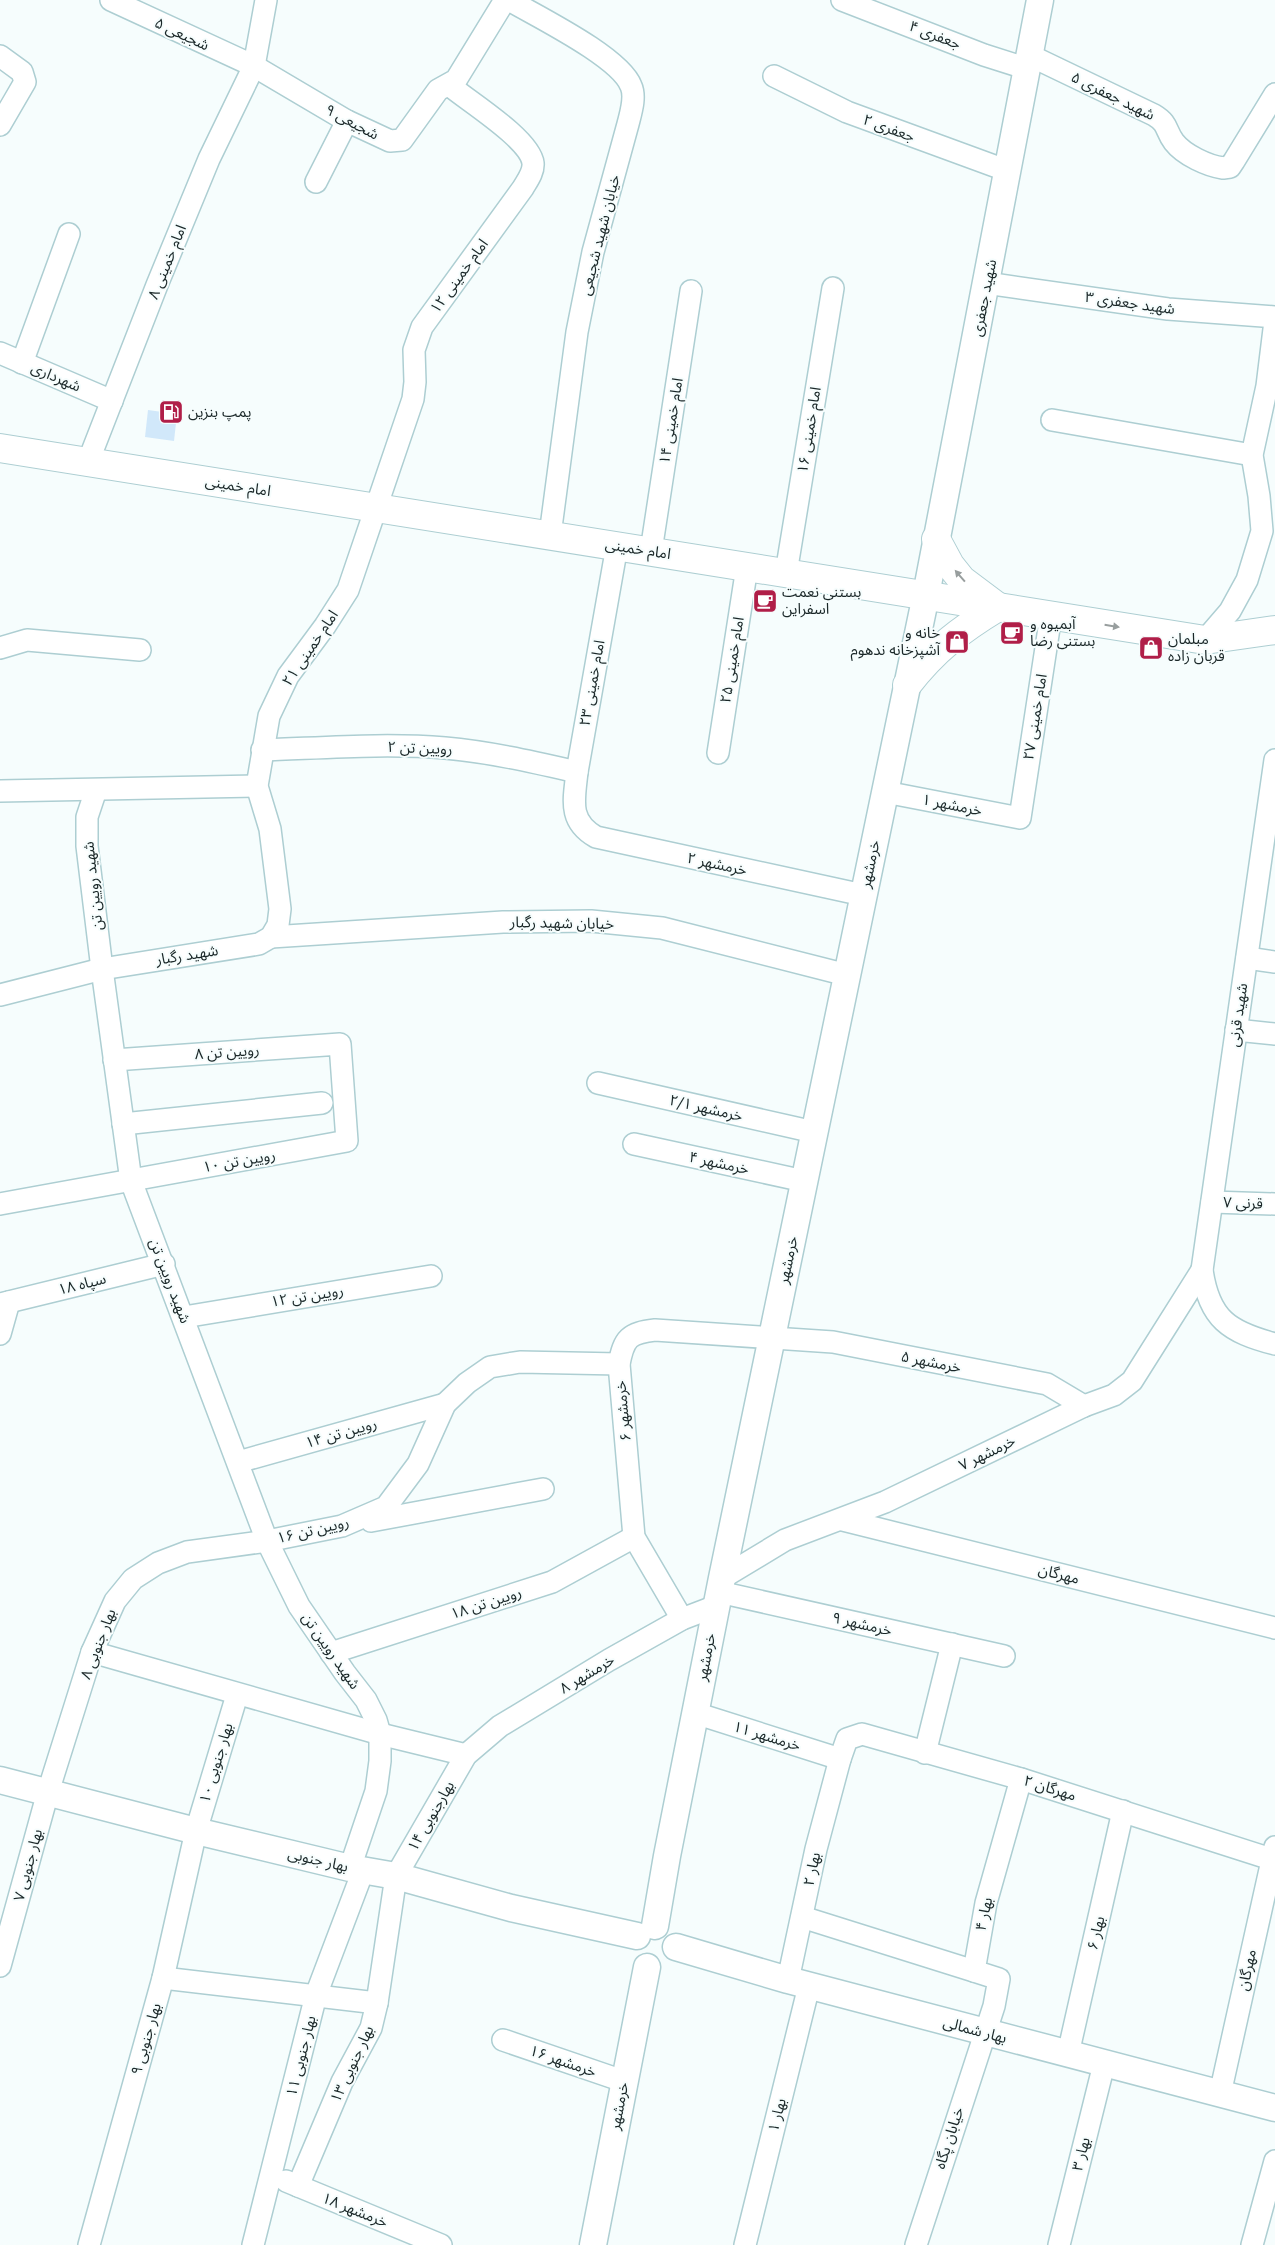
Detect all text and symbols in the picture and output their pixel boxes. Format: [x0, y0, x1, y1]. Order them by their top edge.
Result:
street label: شجیعی ۵ [152, 13, 213, 55]
street label: جعفری ۴ [907, 16, 964, 53]
street label: شهید جعفری ۵ [1068, 67, 1158, 124]
street label: شجیعی ۹ [322, 100, 383, 144]
street label: جعفری ۲ [861, 109, 918, 146]
street label: خیابان شهید شجیعی [575, 172, 624, 297]
street label: امام خمینی ۸ [143, 222, 192, 303]
street label: امام خمینی ۱۲ [425, 235, 494, 318]
street label: شهید جعفری [967, 257, 1000, 338]
street label: شهید جعفری ۳ [1084, 287, 1177, 318]
street label: شهرداری [28, 358, 84, 396]
street label: امام خمینی ۱۴ [654, 376, 689, 466]
street label: امام خمینی ۱۶ [792, 385, 827, 475]
fuel station icon: پمپ بنزین [158, 399, 184, 425]
place label: پمپ بنزین [188, 402, 252, 422]
street label: امام خمینی [204, 471, 272, 502]
street label: امام خمینی [604, 534, 672, 565]
one-way arrow [954, 570, 965, 583]
place label: بستنی نعمت اسفراین [782, 582, 861, 618]
cafe icon: بستنی نعمت اسفراین [752, 588, 778, 614]
street label: امام خمینی ۲۱ [277, 606, 344, 690]
place label: آبمیوه و بستنی رضا [1030, 614, 1095, 650]
street label: امام خمینی ۲۵ [715, 615, 750, 705]
cafe icon: آبمیوه و بستنی رضا [999, 620, 1025, 646]
one-way arrow [1104, 622, 1120, 630]
place label: خانه و آشپزخانه ندهوم [850, 623, 941, 661]
shop icon: خانه و آشپزخانه ندهوم [944, 629, 970, 655]
place label: مبلمان قربان زاده [1168, 629, 1225, 665]
shop icon: مبلمان قربان زاده [1138, 635, 1164, 661]
street label: امام خمینی ۲۳ [575, 638, 610, 728]
street label: امام خمینی ۲۷ [1018, 672, 1053, 762]
street label: رویین تن ۲ [387, 737, 453, 758]
street label: خرمشهر ۱ [920, 789, 984, 820]
street label: خرمشهر [855, 838, 884, 891]
street label: شهید رویین تن [78, 840, 107, 931]
street label: خرمشهر ۲ [685, 848, 749, 879]
street label: خیابان شهید رگبار [509, 912, 614, 933]
street label: شهید رگبار [153, 940, 220, 969]
street label: شهید قرنی [1224, 982, 1251, 1048]
street label: رویین تن ۸ [194, 1040, 260, 1063]
street label: خرمشهر ۲/۱ [667, 1090, 745, 1125]
street label: رویین تن ۱۰ [201, 1145, 277, 1176]
street label: خرمشهر ۴ [687, 1147, 751, 1178]
street label: قرنی ۷ [1223, 1192, 1263, 1213]
street label: خرمشهر [773, 1234, 802, 1287]
street label: شهید رویین تن [146, 1236, 195, 1326]
street label: سپاه ۱۸ [56, 1268, 108, 1300]
street label: رویین تن ۱۲ [269, 1280, 345, 1311]
street label: خرمشهر ۵ [899, 1346, 963, 1377]
street label: خرمشهر ۶ [610, 1380, 635, 1442]
street label: رویین تن ۱۴ [303, 1413, 379, 1452]
street label: خرمشهر ۷ [955, 1431, 1018, 1474]
street label: رویین تن ۱۶ [275, 1512, 351, 1547]
street label: مهرگان [1037, 1559, 1082, 1588]
street label: رویین تن ۱۸ [448, 1582, 524, 1623]
street label: بهار جنوبی ۸ [75, 1606, 120, 1682]
street label: خرمشهر ۹ [830, 1607, 894, 1640]
street label: شهید رویین تن [298, 1609, 365, 1693]
street label: خرمشهر [691, 1631, 719, 1683]
street label: خرمشهر ۸ [556, 1650, 618, 1697]
street label: خرمشهر ۱۱ [731, 1716, 803, 1755]
street label: بهار جنوبی ۱۰ [194, 1721, 237, 1805]
street label: مهرگان ۲ [1022, 1771, 1079, 1805]
street label: بهارجنوبی ۱۴ [403, 1777, 458, 1854]
street label: بهار جنوبی ۷ [9, 1827, 46, 1903]
street label: بهار جنوبی [286, 1843, 350, 1876]
street label: بهار ۲ [799, 1850, 824, 1887]
street label: بهار ۴ [971, 1895, 996, 1932]
street label: بهار ۶ [1082, 1914, 1109, 1952]
street label: مهرگان [1233, 1948, 1260, 1992]
street label: بهار جنوبی ۹ [126, 2001, 165, 2077]
street label: بهار شمالی [941, 2012, 1009, 2047]
street label: بهار جنوبی ۱۱ [281, 2014, 320, 2098]
street label: بهار جنوبی ۱۳ [325, 2022, 378, 2105]
street label: خرمشهر ۱۶ [527, 2040, 599, 2081]
street label: خرمشهر [604, 2080, 632, 2132]
street label: بهار ۱ [763, 2096, 790, 2134]
street label: خیابان پگاه [930, 2104, 969, 2172]
street label: بهار ۳ [1067, 2135, 1094, 2173]
street label: خرمشهر ۱۸ [319, 2188, 391, 2231]

